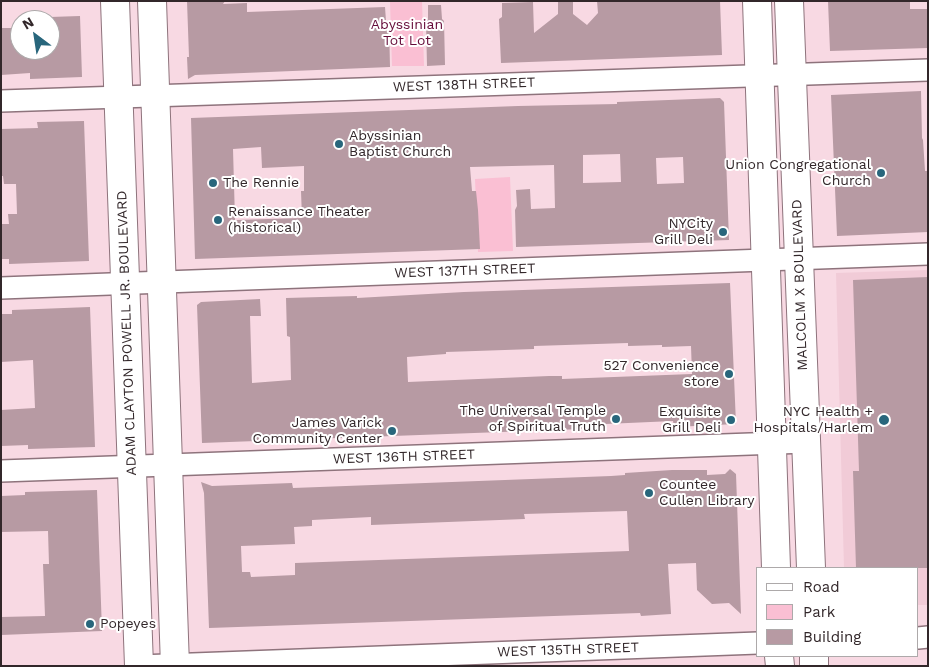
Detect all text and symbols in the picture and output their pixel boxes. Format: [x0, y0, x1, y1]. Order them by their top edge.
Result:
north arrow [10, 10, 60, 60]
text: N [19, 13, 36, 33]
park label: Abyssinian Tot Lot [371, 17, 443, 49]
street label: WEST 138TH STREET [392, 74, 536, 96]
place label: Abyssinian Baptist Church [349, 128, 451, 160]
marker: Abyssinian Baptist Church [333, 138, 345, 150]
place label: Union Congregational Church [725, 157, 871, 190]
marker: Union Congregational Church [875, 167, 887, 179]
place label: The Rennie [223, 175, 299, 191]
marker: The Rennie [207, 177, 219, 189]
street label: ADAM CLAYTON POWELL JR. BOULEVARD [114, 190, 140, 476]
street label: MALCOLM X BOULEVARD [789, 199, 811, 371]
place label: Renaissance Theater (historical) [228, 204, 370, 236]
marker: Renaissance Theater (historical) [212, 214, 224, 226]
place label: NYCity Grill Deli [654, 216, 713, 248]
marker: NYCity Grill Deli [717, 226, 729, 238]
street label: WEST 137TH STREET [394, 260, 536, 282]
place label: 527 Convenience store [603, 358, 719, 391]
marker: 527 Convenience store [723, 368, 735, 380]
place label: The Universal Temple of Spiritual Truth [459, 403, 606, 436]
place label: Exquisite Grill Deli [659, 404, 721, 437]
place label: NYC Health + Hospitals/Harlem [753, 404, 873, 437]
marker: The Universal Temple of Spiritual Truth [610, 413, 622, 425]
marker: NYC Health + Hospitals/Harlem [877, 413, 891, 427]
marker: Exquisite Grill Deli [725, 414, 737, 426]
place label: James Varick Community Center [253, 415, 382, 448]
marker: James Varick Community Center [386, 425, 398, 437]
street label: WEST 136TH STREET [333, 446, 475, 468]
place label: Countee Cullen Library [659, 477, 755, 510]
marker: Countee Cullen Library [643, 487, 655, 499]
legend [756, 567, 919, 657]
text: Road [803, 578, 840, 596]
text: Park [803, 603, 835, 621]
place label: Popeyes [100, 616, 156, 632]
marker: Popeyes [84, 618, 96, 630]
text: Building [803, 628, 861, 646]
street label: WEST 135TH STREET [497, 639, 639, 661]

